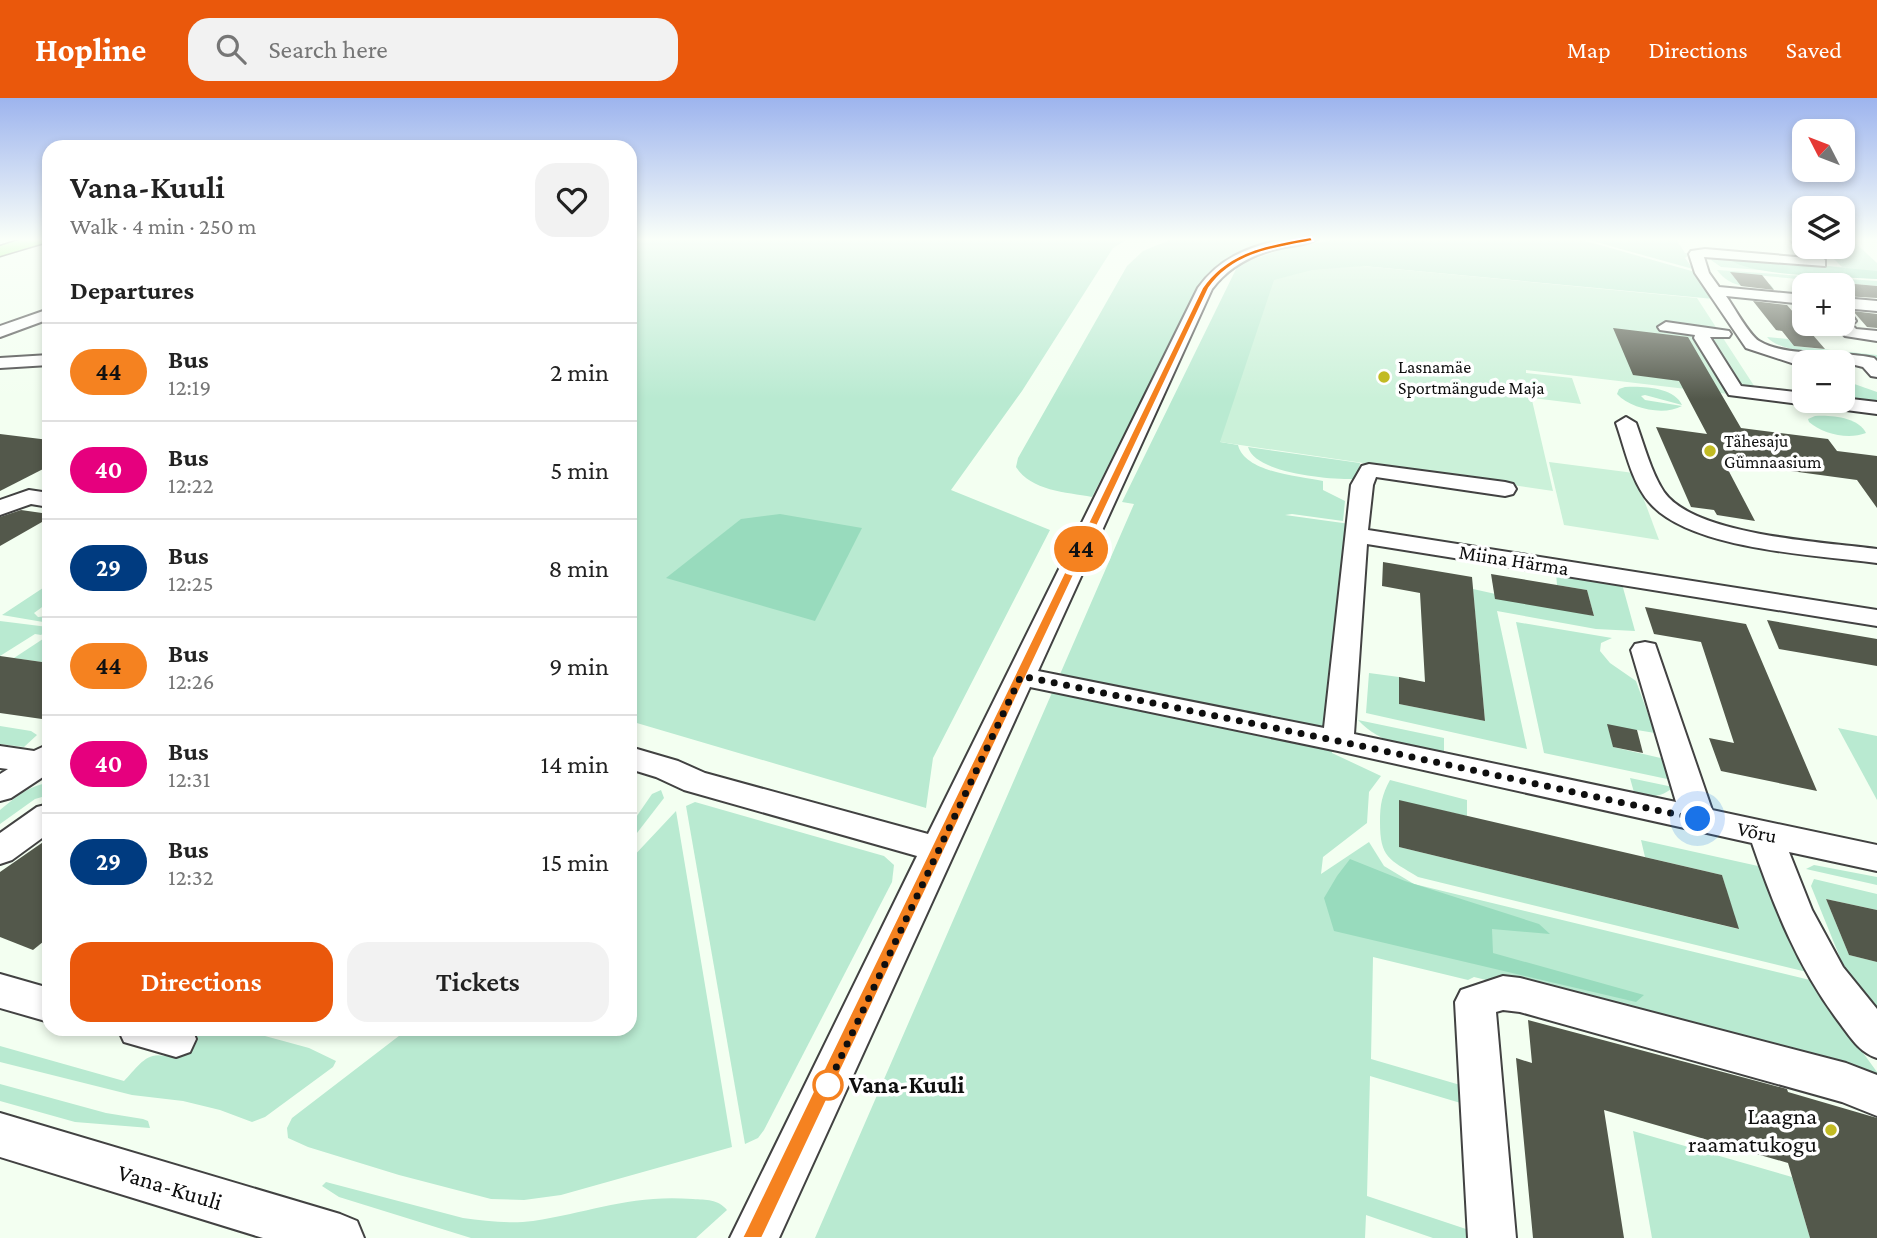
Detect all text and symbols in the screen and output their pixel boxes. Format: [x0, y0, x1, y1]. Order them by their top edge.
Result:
search box [188, 18, 678, 81]
icon: search [212, 30, 250, 68]
text: Hopline [35, 31, 146, 68]
text: Search here [268, 35, 388, 64]
text: Map [1567, 36, 1611, 63]
text: Directions [1649, 36, 1748, 63]
text: Saved [1786, 36, 1842, 63]
north arrow [1792, 119, 1855, 182]
map controls [1792, 119, 1855, 413]
button: heart [535, 163, 609, 237]
text: Vana-Kuuli [70, 168, 225, 205]
button: layers [1792, 196, 1855, 259]
text: Walk · 4 min · 250 m [70, 213, 257, 239]
button: + [1792, 273, 1855, 336]
text: Departures [70, 276, 194, 305]
text: Bus [168, 345, 209, 374]
button: − [1792, 350, 1855, 413]
place label: Lasnamäe Sportmängude Maja [1398, 357, 1545, 399]
text: 44 [96, 358, 121, 385]
text: 2 min [550, 358, 609, 387]
marker: Lasnamäe Sportmängude Maja [1376, 369, 1392, 385]
text: 12:19 [168, 374, 211, 400]
place label: Tähesaju Gümnaasium [1724, 431, 1822, 472]
text: Bus [168, 443, 209, 472]
marker: Tähesaju Gümnaasium [1702, 443, 1718, 459]
text: 40 [95, 456, 122, 483]
text: 5 min [550, 456, 609, 485]
text: 12:22 [168, 472, 214, 498]
line badge: 44 [1050, 526, 1112, 572]
text: 44 [1068, 535, 1094, 562]
street label: Miina Härma [1457, 539, 1571, 581]
text: Bus [168, 541, 209, 570]
text: 29 [96, 554, 121, 581]
text: 8 min [548, 554, 609, 583]
text: 12:25 [168, 570, 214, 596]
text: Bus [168, 639, 209, 668]
text: 44 [96, 652, 121, 679]
text: 9 min [549, 652, 609, 681]
text: 12:26 [168, 668, 215, 694]
text: Bus [168, 737, 209, 766]
text: 40 [95, 750, 122, 777]
text: 14 min [541, 750, 609, 779]
text: 12:31 [168, 766, 210, 792]
your location [1680, 801, 1715, 836]
street label: Võru [1735, 816, 1779, 848]
text: Bus [168, 835, 209, 864]
text: 29 [96, 848, 121, 875]
text: 15 min [542, 848, 609, 877]
text: 12:32 [168, 864, 214, 890]
button: Directions [70, 942, 333, 1022]
button: Tickets [347, 942, 609, 1022]
marker: Vana-Kuuli [813, 1070, 843, 1100]
place label: Vana-Kuuli [848, 1071, 965, 1098]
place label: Laagna raamatukogu [1688, 1102, 1817, 1157]
marker: Laagna raamatukogu [1823, 1122, 1839, 1138]
street label: Vana-Kuuli [115, 1158, 226, 1215]

